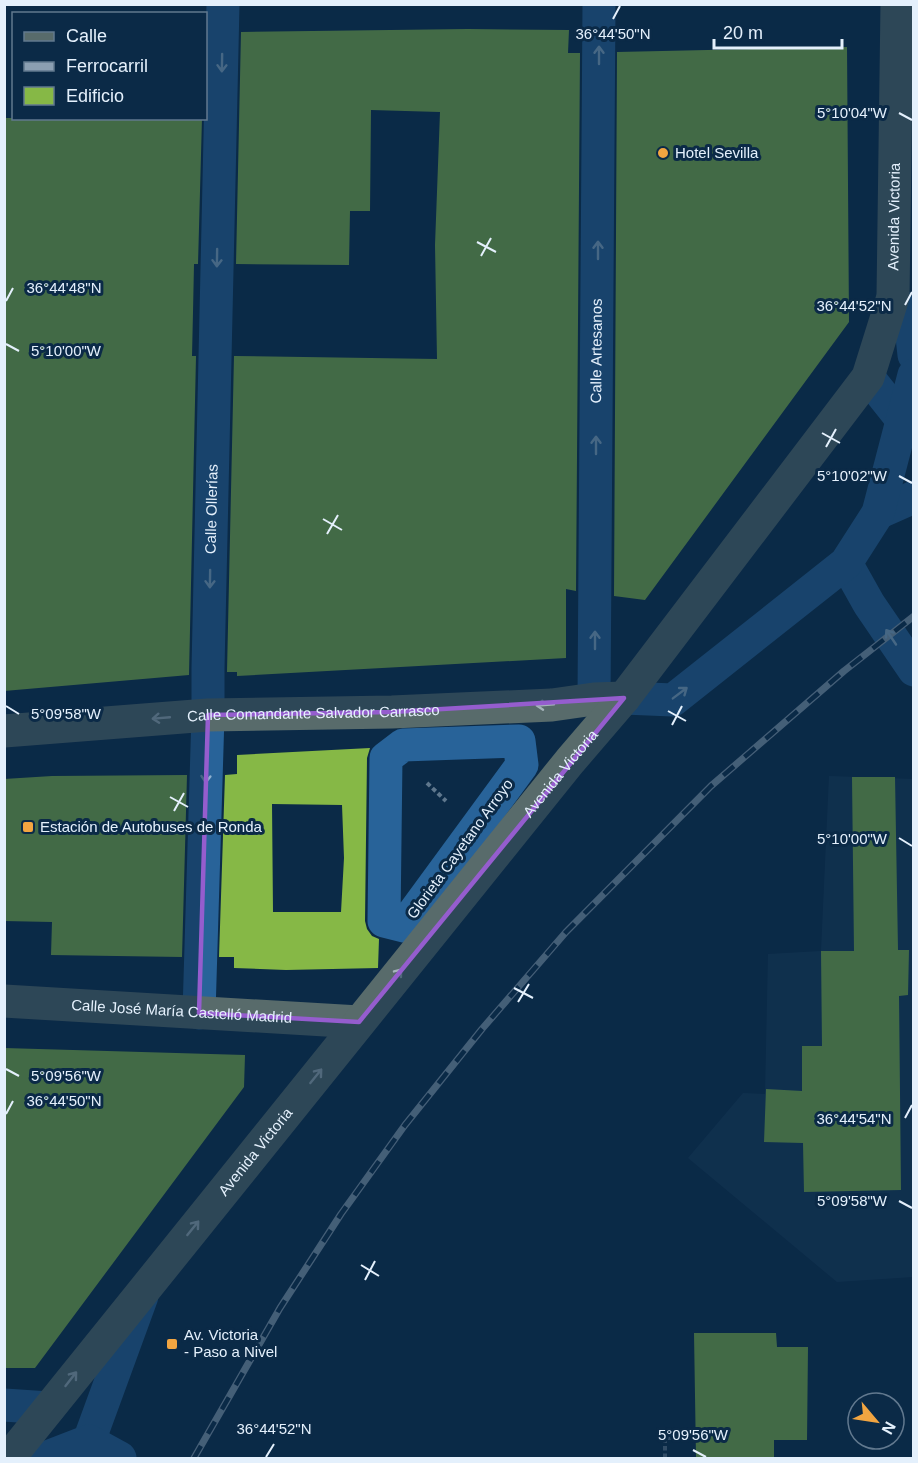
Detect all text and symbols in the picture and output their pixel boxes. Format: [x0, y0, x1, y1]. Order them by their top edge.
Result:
legend [12, 12, 207, 120]
scale bar [714, 12, 842, 50]
text: 20 m [723, 23, 763, 43]
text: 36°44'50"N [575, 25, 651, 42]
text: Calle [66, 26, 107, 46]
one-way arrow [593, 46, 605, 66]
one-way arrow [216, 52, 227, 72]
text: Ferrocarril [66, 56, 148, 76]
text: Edificio [66, 86, 124, 106]
text: 5°10'04"W [817, 104, 888, 121]
place label: Hotel Sevilla [675, 144, 759, 161]
marker: Hotel Sevilla [656, 146, 670, 160]
street label: Avenida Victoria [884, 162, 903, 271]
one-way arrow [592, 241, 603, 261]
one-way arrow [211, 247, 223, 267]
text: 36°44'48"N [26, 279, 102, 296]
text: 36°44'52"N [816, 297, 892, 314]
street label: Calle Artesanos [587, 298, 605, 404]
text: 5°10'00"W [31, 342, 102, 359]
one-way arrow [590, 436, 602, 456]
street label: Calle Ollerías [202, 464, 221, 554]
text: 5°10'02"W [817, 467, 888, 484]
one-way arrow [204, 568, 215, 588]
one-way arrow [885, 629, 897, 646]
one-way arrow [589, 631, 601, 651]
one-way arrow [672, 687, 688, 700]
one-way arrow [536, 700, 556, 711]
street label: Calle Comandante Salvador Carrasco [186, 701, 440, 725]
text: 5°09'58"W [31, 705, 102, 722]
one-way arrow [152, 713, 172, 724]
street label: Avenida Victoria [519, 726, 601, 820]
one-way arrow [201, 763, 212, 783]
street label: Glorieta Cayetano Arroyo [403, 776, 516, 922]
place label: Estación de Autobuses de Ronda [40, 818, 262, 835]
marker: Estación de Autobuses de Ronda [21, 820, 35, 834]
text: 5°10'00"W [817, 830, 888, 847]
one-way arrow [390, 968, 403, 984]
street label: Calle José María Castelló Madrid [71, 996, 293, 1026]
text: 5°09'56"W [31, 1067, 102, 1084]
one-way arrow [309, 1068, 322, 1084]
text: 36°44'50"N [26, 1092, 102, 1109]
street label: Avenida Victoria [215, 1104, 296, 1199]
text: 36°44'54"N [816, 1110, 892, 1127]
text: 5°09'58"W [817, 1192, 888, 1209]
one-way arrow [187, 1220, 200, 1236]
place label: Av. Victoria - Paso a Nivel [184, 1326, 277, 1360]
marker: Av. Victoria - Paso a Nivel [165, 1337, 179, 1351]
one-way arrow [64, 1372, 77, 1388]
north arrow [846, 1391, 906, 1451]
text: N [878, 1419, 899, 1437]
text: 36°44'52"N [236, 1420, 312, 1437]
text: 5°09'56"W [658, 1426, 729, 1443]

